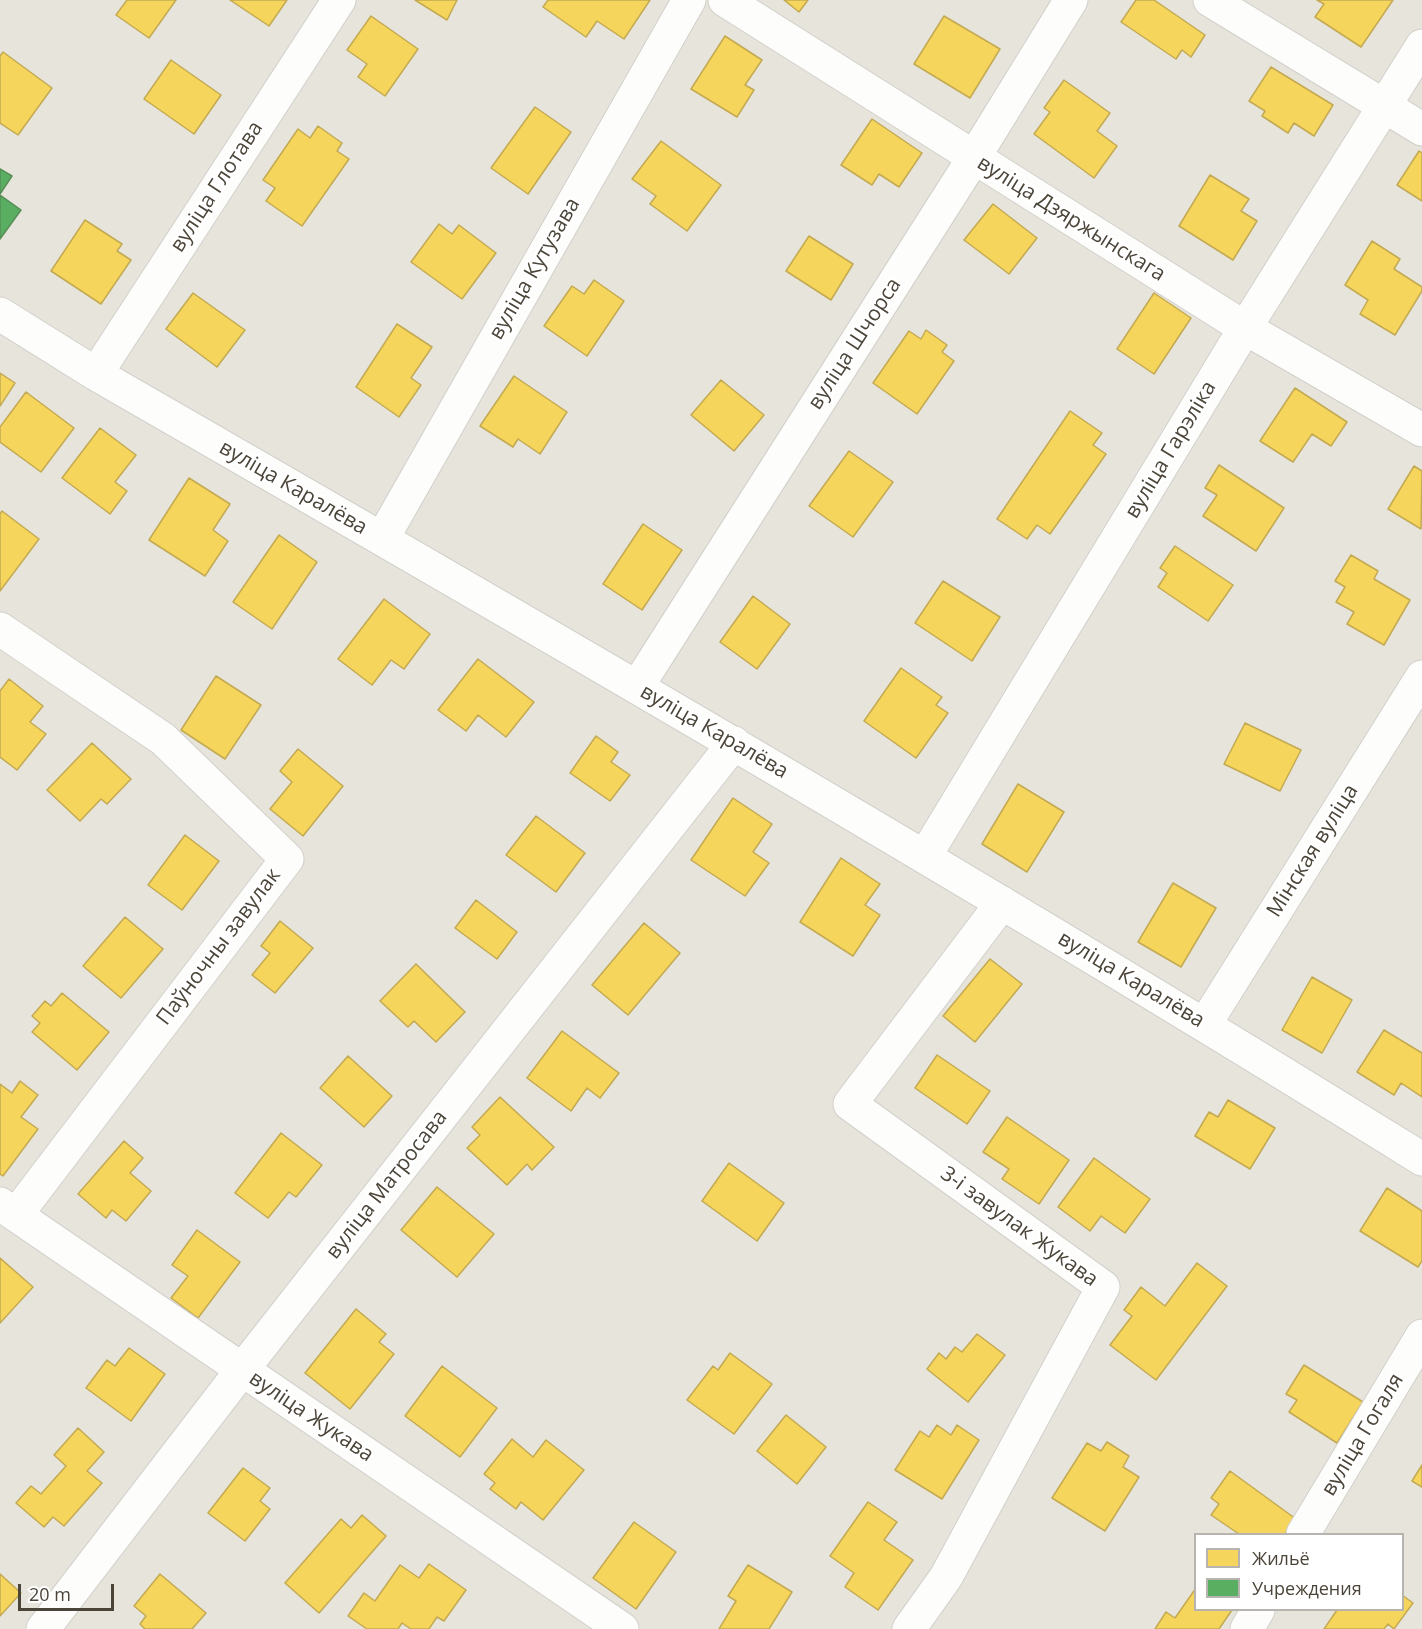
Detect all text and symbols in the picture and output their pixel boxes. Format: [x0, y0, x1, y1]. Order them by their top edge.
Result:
street label: вуліца Глотава [165, 117, 269, 257]
street label: вуліца Дзяржынскага [972, 151, 1170, 287]
street label: вуліца Кутузава [484, 194, 586, 344]
street label: вуліца Шчорса [803, 273, 907, 415]
street label: вуліца Гарэліка [1120, 377, 1222, 523]
street label: вуліца Каралёва [215, 435, 371, 541]
street label: вуліца Каралёва [636, 679, 792, 785]
street label: Мінская вуліца [1262, 780, 1364, 922]
street label: Паўночны завулак [152, 864, 286, 1030]
street label: вуліца Каралёва [1053, 926, 1209, 1034]
street label: вуліца Матросава [321, 1106, 453, 1264]
street label: 3-і завулак Жукава [935, 1161, 1103, 1293]
street label: вуліца Жукава [244, 1366, 378, 1468]
street label: вуліца Гогаля [1317, 1369, 1409, 1501]
legend [1194, 1533, 1404, 1611]
text: Жильё [1252, 1546, 1310, 1570]
scale bar [21, 1572, 117, 1610]
text: Учреждения [1252, 1576, 1362, 1600]
text: 20 m [29, 1582, 71, 1606]

